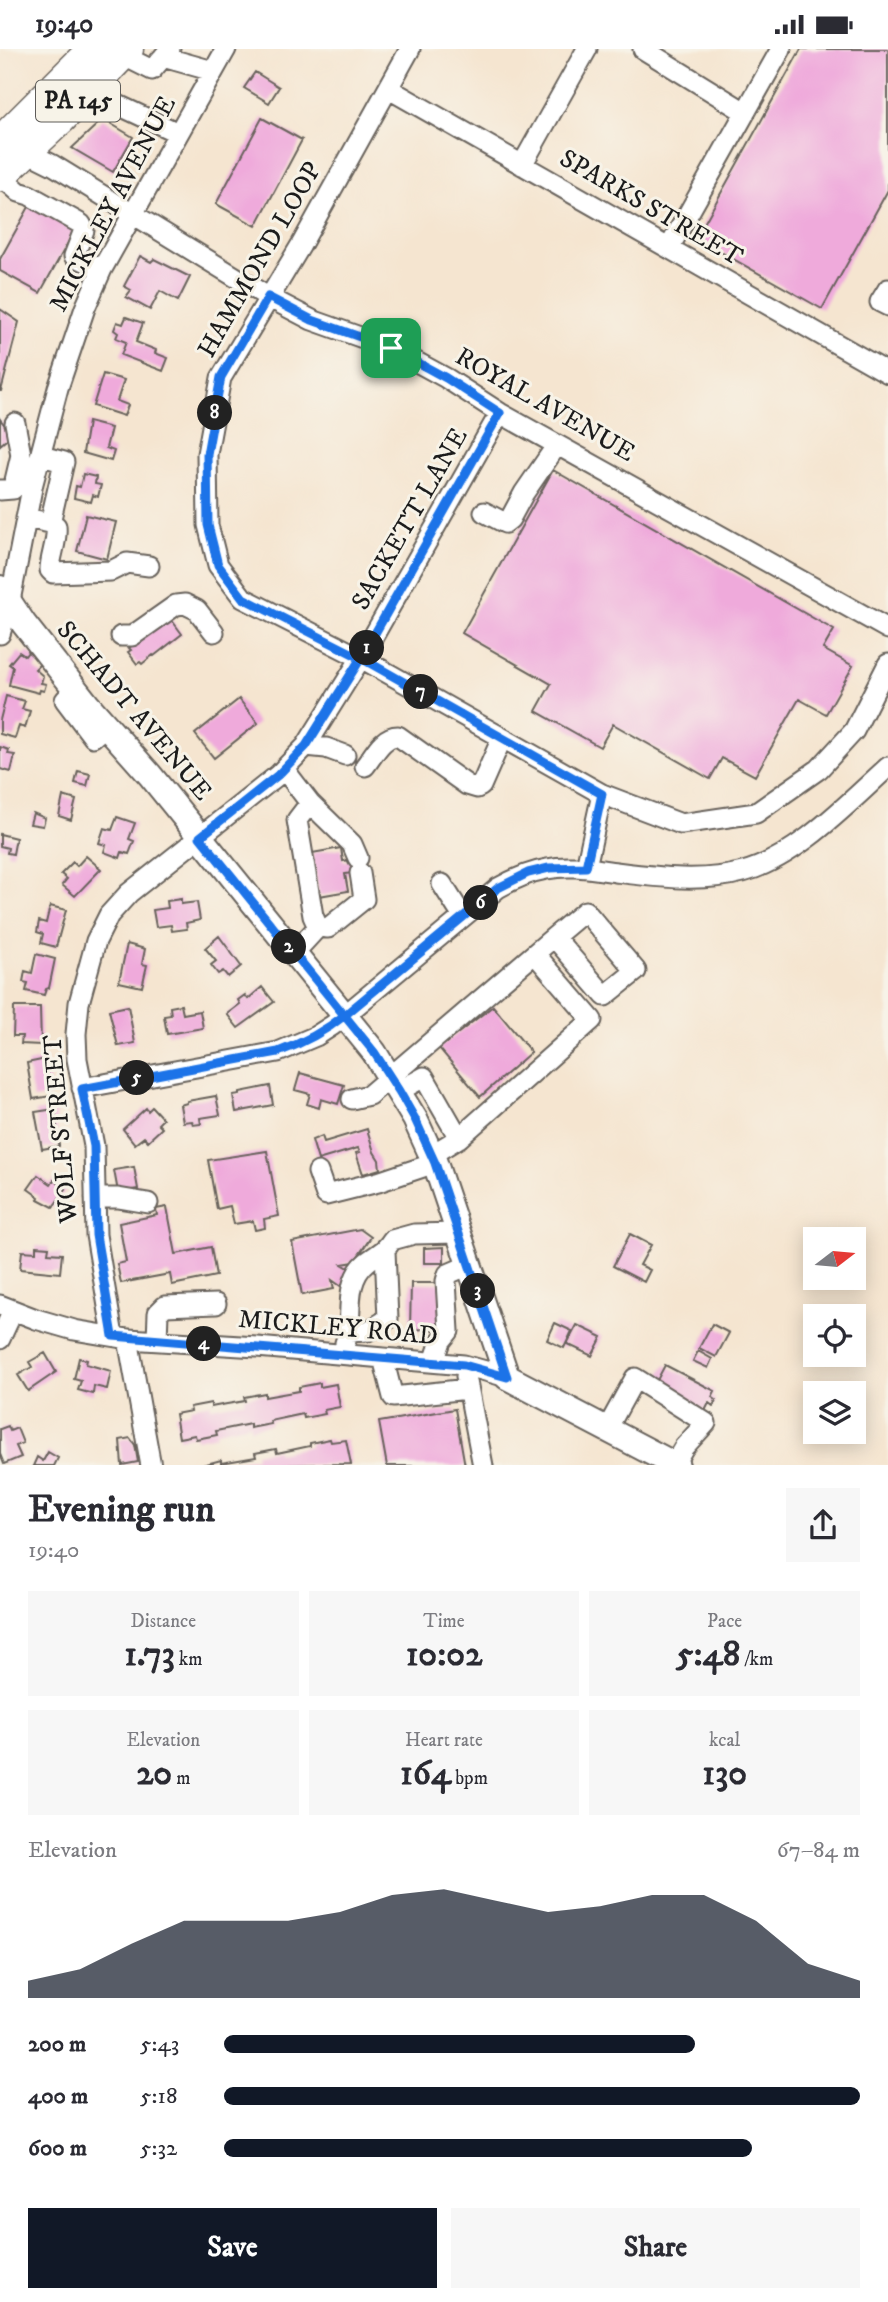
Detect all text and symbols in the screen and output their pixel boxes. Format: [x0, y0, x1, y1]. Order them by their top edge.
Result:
text: 19:40 [35, 8, 93, 41]
road number: PA 145 [36, 81, 120, 121]
street label: MICKLEY AVENUE [42, 91, 184, 317]
street label: SPARKS STREET [553, 142, 749, 274]
street label: HAMMOND LOOP [191, 156, 329, 364]
pin [361, 318, 421, 378]
icon: arrive [372, 329, 410, 367]
street label: ROYAL AVENUE [449, 340, 641, 470]
pin: 8 [198, 395, 232, 431]
text: 8 [210, 401, 219, 424]
street label: SACKETT LANE [344, 422, 476, 616]
street label: SCHADT AVENUE [49, 614, 219, 808]
pin: 1 [350, 631, 384, 665]
text: 1 [363, 636, 370, 659]
pin: 7 [404, 675, 438, 709]
text: 7 [415, 680, 426, 703]
pin: 6 [463, 885, 498, 921]
text: 6 [476, 891, 485, 914]
pin: 2 [272, 929, 306, 965]
text: 2 [284, 935, 293, 958]
street label: WOLF STREET [36, 1033, 86, 1226]
pin: 5 [120, 1061, 154, 1095]
text: 5 [132, 1066, 141, 1089]
north arrow [803, 1227, 866, 1290]
map controls [803, 1227, 866, 1444]
pin: 3 [461, 1273, 496, 1309]
text: 3 [474, 1279, 481, 1302]
street label: MICKLEY ROAD [237, 1303, 439, 1353]
button: locate [803, 1304, 866, 1367]
pin: 4 [186, 1327, 222, 1361]
text: 4 [198, 1332, 209, 1355]
button: layers [803, 1381, 866, 1444]
text: Evening run [28, 1486, 215, 1534]
button: share [786, 1488, 860, 1562]
text: 19:40 [28, 1536, 79, 1565]
text: Distance [131, 1610, 196, 1633]
text: Time [423, 1610, 465, 1633]
text: Pace [707, 1610, 742, 1633]
text: 1.73 [124, 1633, 175, 1677]
text: 10:02 [406, 1633, 482, 1677]
text: 5:48 [676, 1633, 740, 1677]
text: km [175, 1648, 203, 1671]
text: /km [740, 1648, 773, 1671]
text: Elevation [127, 1729, 200, 1752]
text: Heart rate [405, 1729, 483, 1752]
text: kcal [709, 1729, 740, 1752]
text: 20 [136, 1752, 172, 1796]
text: 164 [400, 1752, 451, 1796]
text: 130 [702, 1752, 747, 1796]
text: m [172, 1767, 191, 1790]
text: bpm [451, 1767, 488, 1790]
text: Elevation [28, 1836, 117, 1865]
text: 67–84 m [777, 1836, 860, 1865]
text: 200 m [28, 2030, 86, 2059]
text: 5:43 [140, 2030, 179, 2059]
text: 400 m [28, 2082, 88, 2111]
text: 5:18 [140, 2082, 177, 2111]
text: 600 m [28, 2134, 87, 2163]
text: 5:32 [140, 2134, 177, 2163]
button: Save [28, 2208, 437, 2288]
button: Share [451, 2208, 860, 2288]

